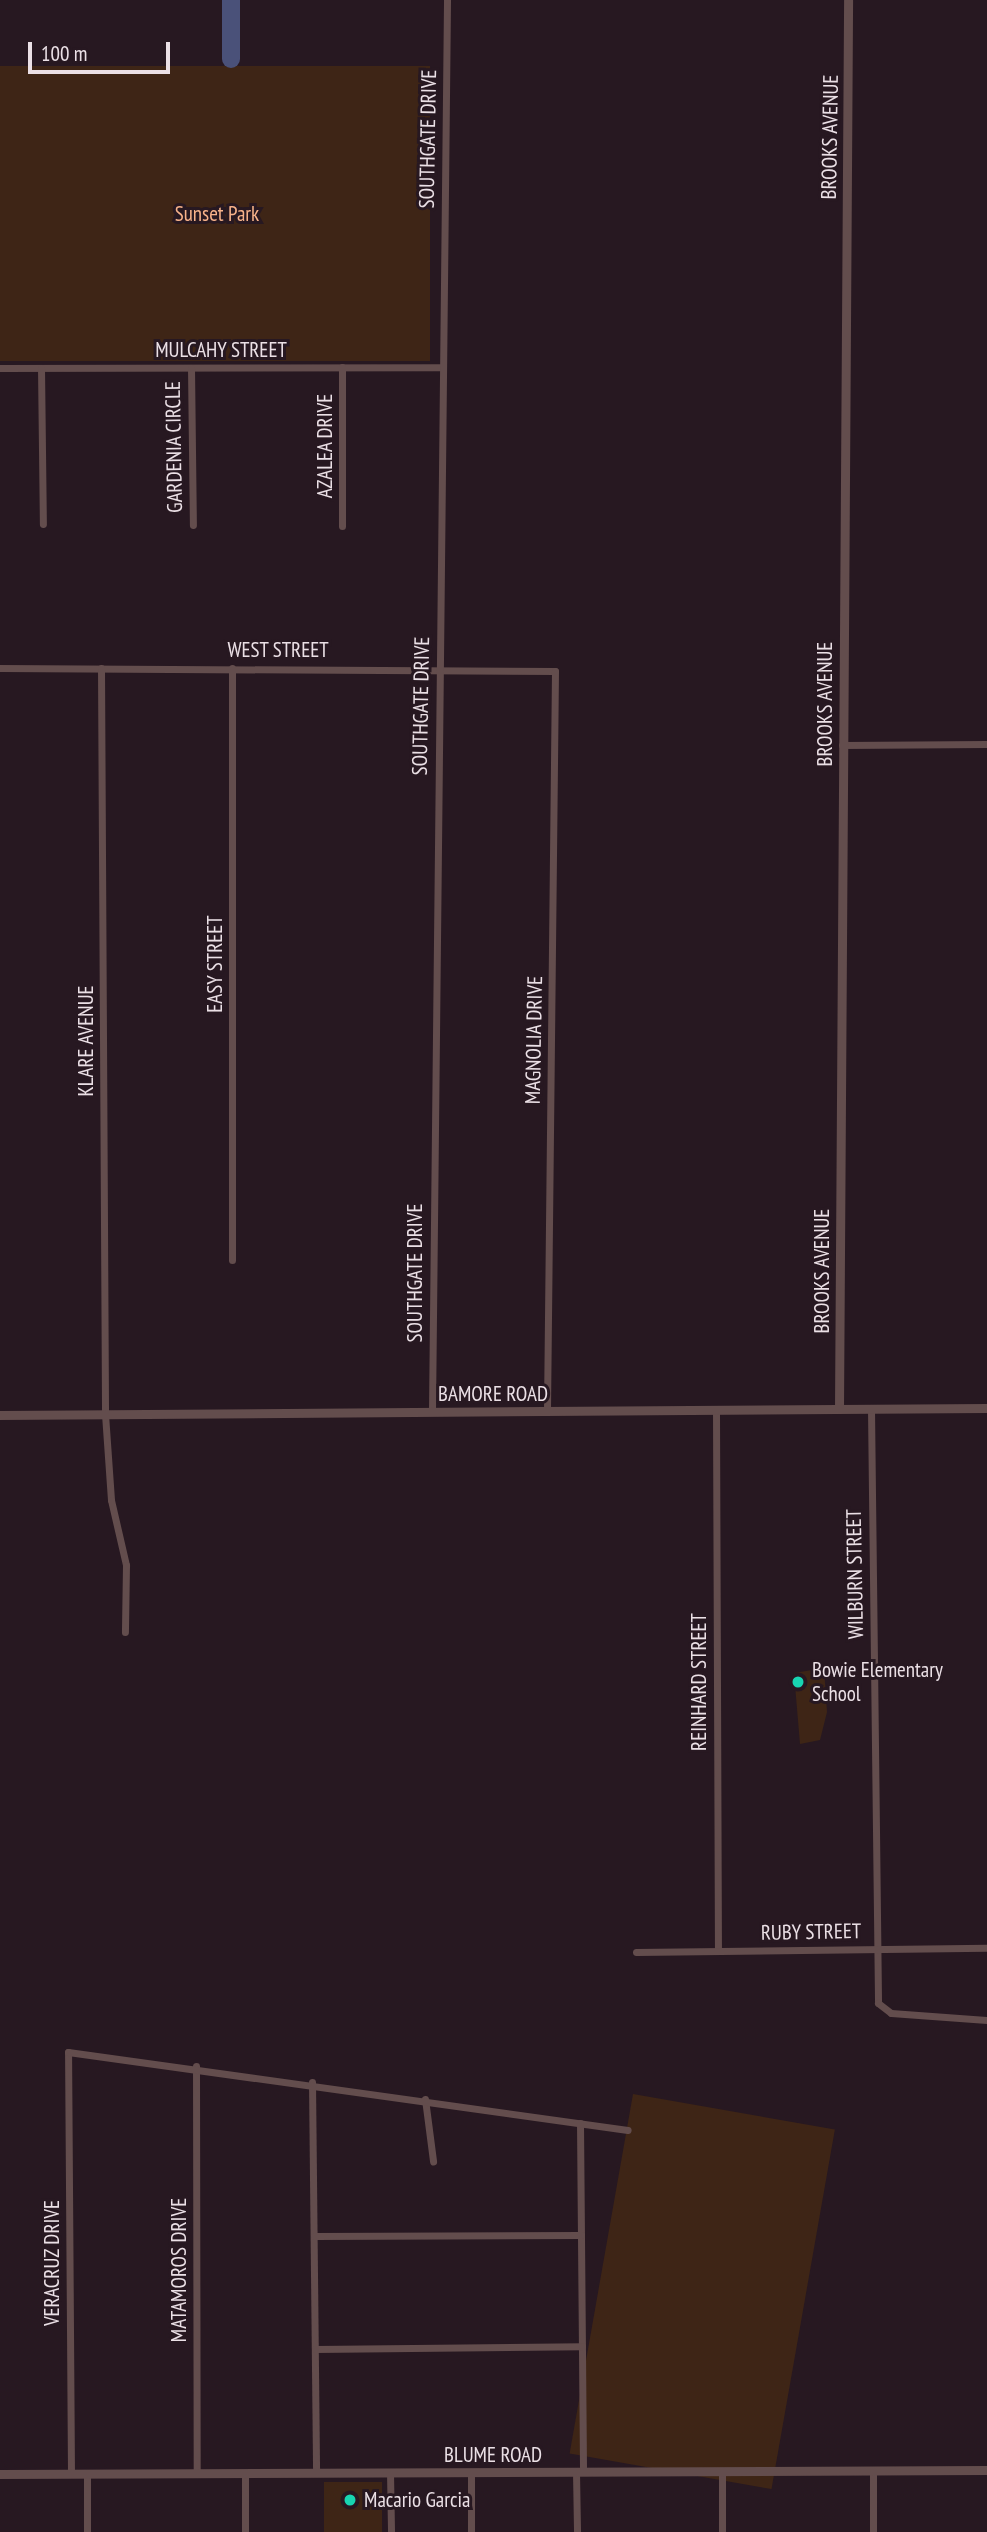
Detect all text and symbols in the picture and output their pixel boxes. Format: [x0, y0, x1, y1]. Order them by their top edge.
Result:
scale bar [32, 28, 173, 72]
text: 100 m [41, 40, 87, 67]
street label: SOUTHGATE DRIVE [414, 69, 442, 209]
street label: BROOKS AVENUE [816, 74, 844, 200]
park label: Sunset Park [175, 201, 259, 227]
street label: MULCAHY STREET [155, 337, 287, 363]
street label: GARDENIA CIRCLE [160, 381, 188, 513]
street label: AZALEA DRIVE [312, 393, 338, 499]
street label: SOUTHGATE DRIVE [407, 636, 435, 776]
street label: WEST STREET [227, 637, 329, 663]
street label: BROOKS AVENUE [812, 641, 838, 767]
street label: EASY STREET [202, 915, 228, 1013]
street label: MAGNOLIA DRIVE [520, 975, 548, 1105]
street label: KLARE AVENUE [73, 985, 99, 1097]
street label: SOUTHGATE DRIVE [402, 1204, 428, 1342]
street label: BROOKS AVENUE [809, 1208, 835, 1334]
street label: BAMORE ROAD [438, 1381, 548, 1407]
street label: WILBURN STREET [841, 1509, 869, 1639]
street label: REINHARD STREET [686, 1613, 712, 1751]
place label: Bowie Elementary School [812, 1657, 943, 1707]
marker: Bowie Elementary School [790, 1674, 806, 1690]
street label: RUBY STREET [760, 1919, 862, 1945]
street label: MATAMOROS DRIVE [166, 2198, 192, 2342]
street label: VERACRUZ DRIVE [39, 2200, 65, 2326]
street label: BLUME ROAD [444, 2442, 542, 2468]
place label: Macario Garcia [364, 2487, 470, 2513]
marker: Macario Garcia [342, 2492, 358, 2508]

